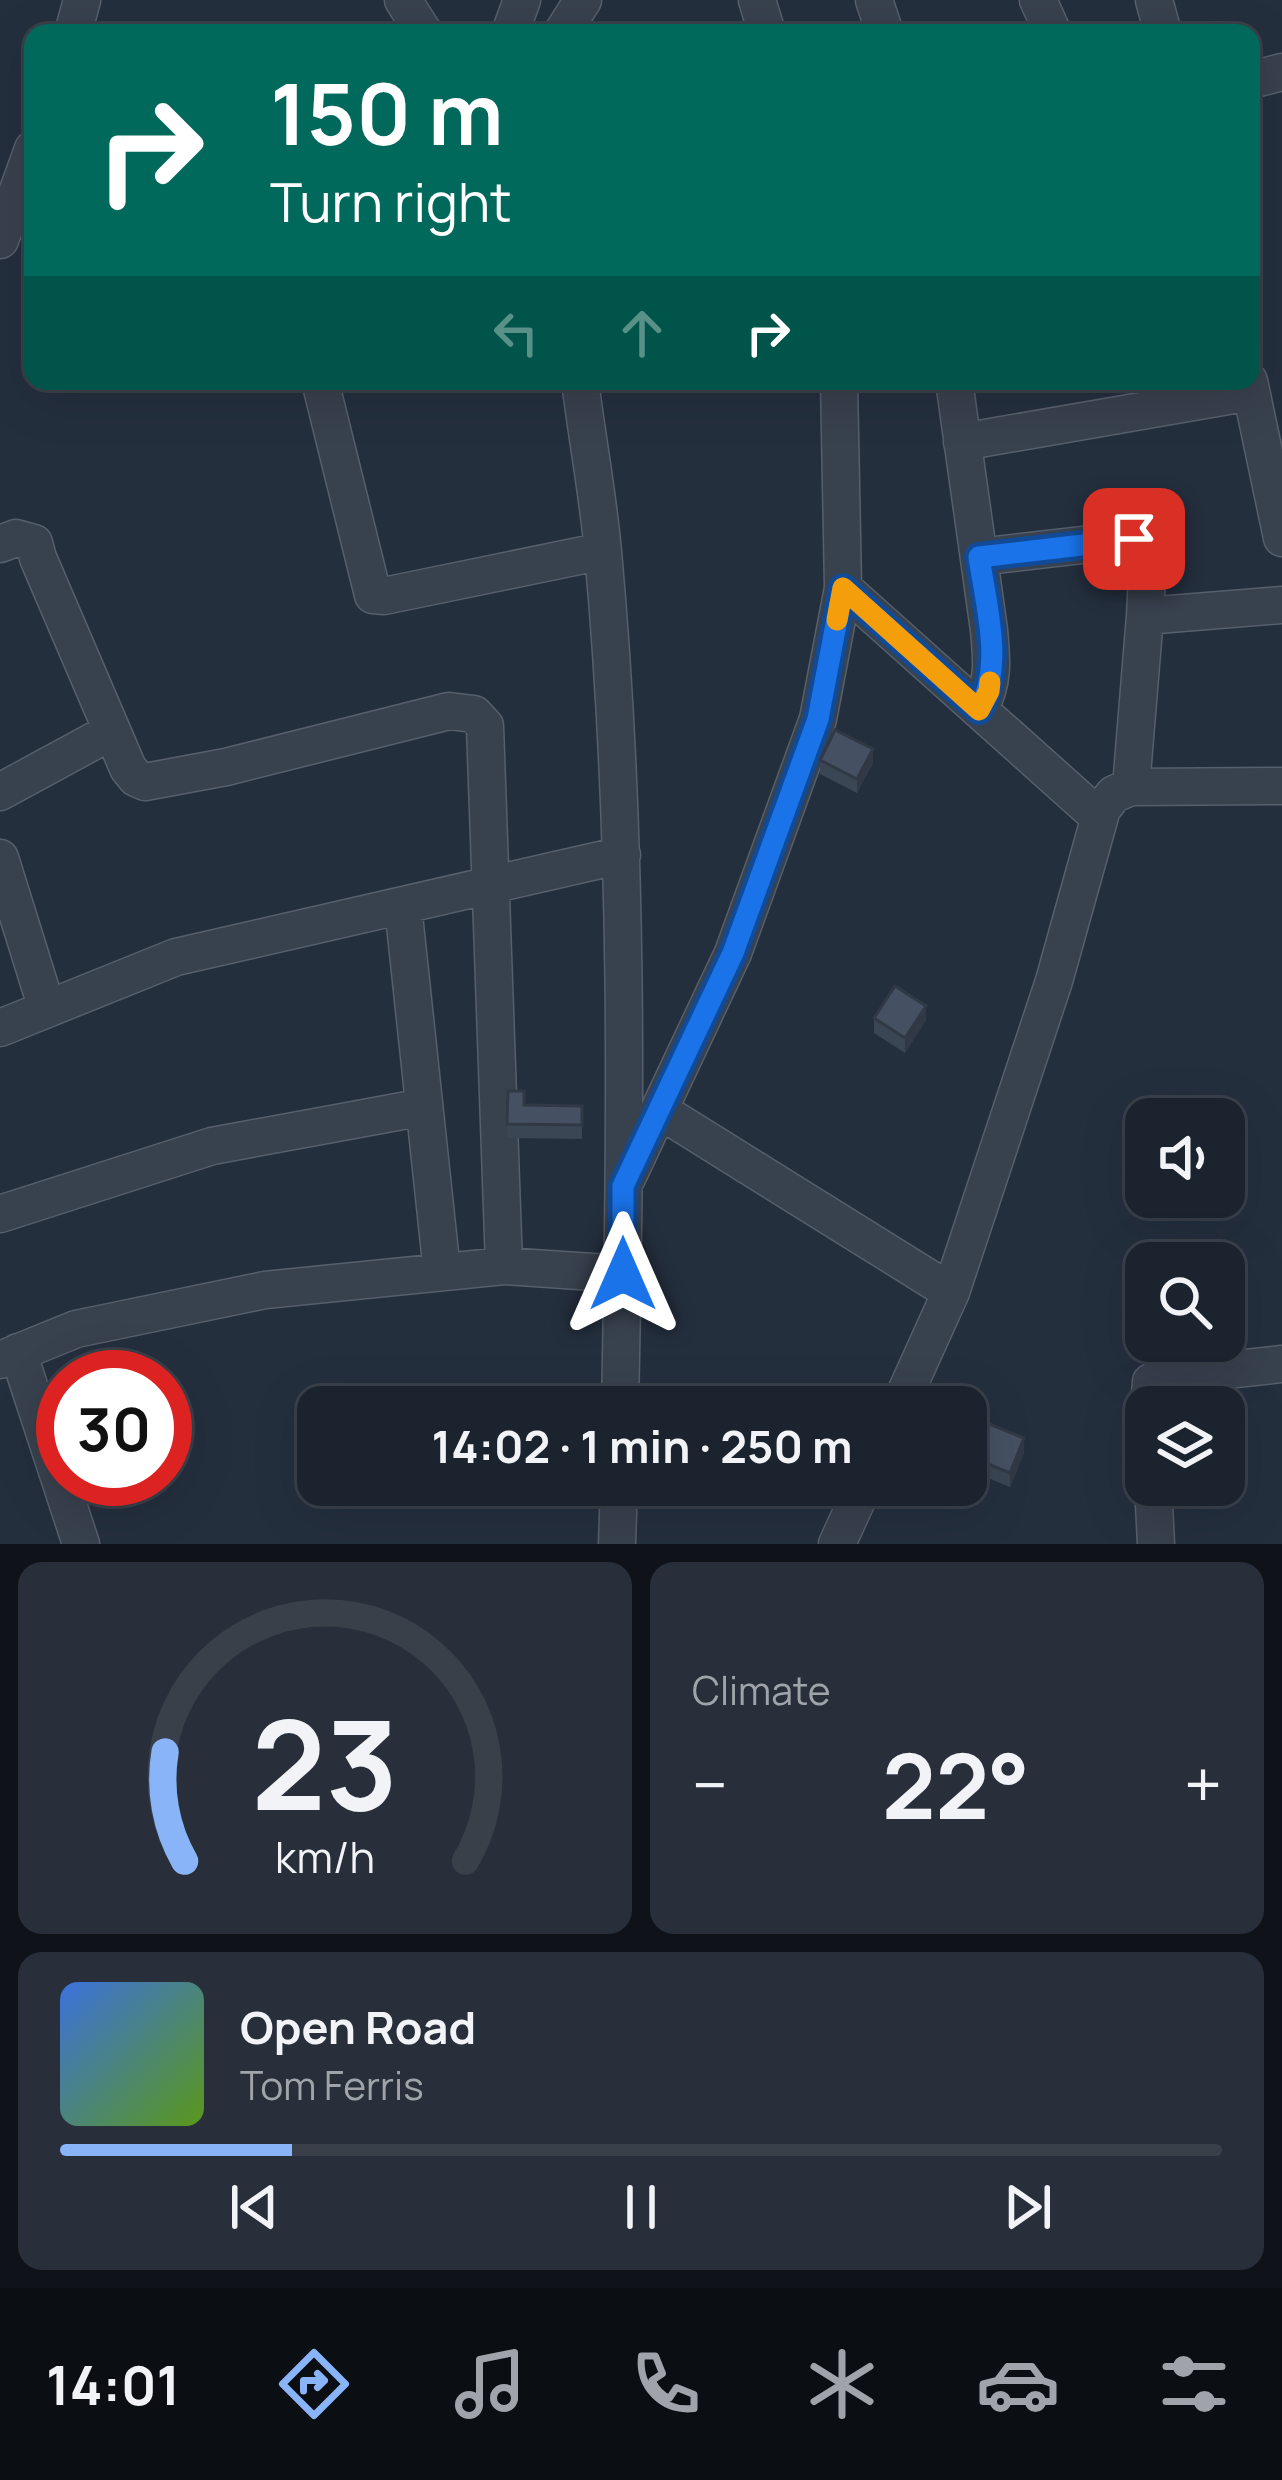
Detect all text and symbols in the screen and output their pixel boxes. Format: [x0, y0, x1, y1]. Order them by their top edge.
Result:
text: 150 m [270, 55, 504, 170]
icon: right [72, 72, 228, 228]
text: Turn right [270, 164, 512, 238]
icon: left [483, 300, 549, 366]
icon: ahead [609, 300, 675, 366]
icon: right [735, 300, 801, 366]
pin [1083, 488, 1185, 590]
icon: arrive [1101, 506, 1167, 572]
map controls [1125, 1098, 1245, 1506]
button: sound [1125, 1098, 1245, 1218]
position arrow [560, 1211, 686, 1337]
button: search [1125, 1242, 1245, 1362]
speed limit sign: 30 [36, 1350, 192, 1506]
button: layers [1125, 1386, 1245, 1506]
text: 14:02 · 1 min · 250 m [431, 1415, 853, 1477]
text: Climate [692, 1663, 831, 1717]
text: 23 [252, 1677, 398, 1847]
text: 22° [882, 1723, 1030, 1846]
text: − [692, 1739, 728, 1829]
text: + [1184, 1739, 1222, 1829]
text: km/h [275, 1827, 375, 1886]
text: Open Road [240, 1996, 476, 2058]
text: Tom Ferris [240, 2058, 424, 2112]
icon: previous [221, 2174, 287, 2240]
icon: pause [608, 2174, 674, 2240]
icon: next [995, 2174, 1061, 2240]
icon: directions [272, 2342, 356, 2426]
icon: music [448, 2342, 532, 2426]
icon: phone [624, 2342, 708, 2426]
icon: climate [800, 2342, 884, 2426]
icon: car [976, 2342, 1060, 2426]
icon: filters [1152, 2342, 1236, 2426]
text: 14:01 [46, 2347, 180, 2421]

